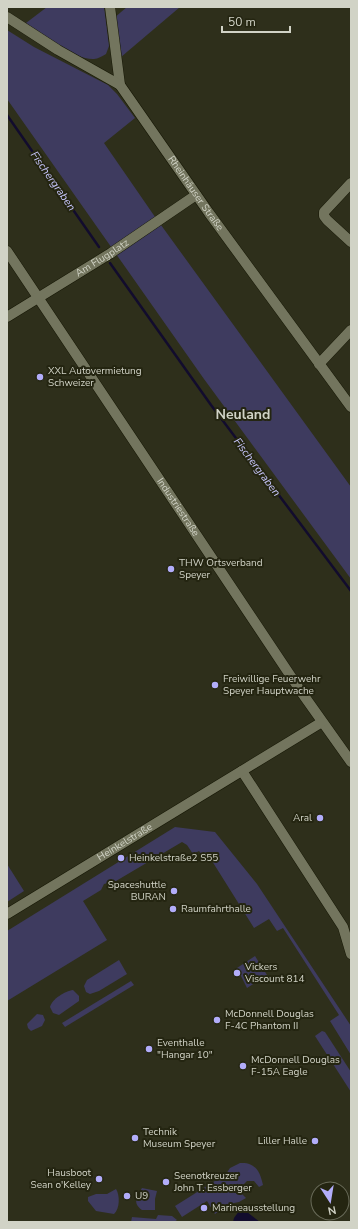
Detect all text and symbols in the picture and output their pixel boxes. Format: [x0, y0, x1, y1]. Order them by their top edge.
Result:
scale bar [222, 8, 290, 34]
text: 50 m [228, 14, 256, 30]
water label: Fischergraben [27, 148, 79, 214]
street label: Rheinhäuser Straße [164, 153, 227, 234]
street label: Am Flugplatz [73, 236, 132, 280]
place label: XXL Autovermietung Schweizer [48, 364, 142, 390]
marker: XXL Autovermietung Schweizer [35, 372, 45, 382]
district label: Neuland [216, 405, 270, 424]
water label: Fischergraben [230, 435, 284, 499]
street label: Industriestraße [153, 475, 203, 539]
place label: THW Ortsverband Speyer [179, 556, 263, 582]
marker: THW Ortsverband Speyer [166, 564, 176, 574]
place label: Freiwillige Feuerwehr Speyer Hauptwache [223, 672, 321, 698]
marker: Freiwillige Feuerwehr Speyer Hauptwache [210, 680, 220, 690]
place label: Aral [293, 811, 312, 825]
marker: Aral [315, 813, 325, 823]
street label: Heinkelstraße [94, 820, 155, 864]
place label: Heinkelstraße2 S55 [129, 851, 218, 865]
marker: Heinkelstraße2 S55 [116, 853, 126, 863]
place label: Spaceshuttle BURAN [108, 878, 166, 904]
marker: Spaceshuttle BURAN [169, 886, 179, 896]
place label: Raumfahrthalle [181, 902, 251, 916]
marker: Raumfahrthalle [168, 904, 178, 914]
place label: Vickers Viscount 814 [244, 960, 304, 986]
marker: Vickers Viscount 814 [232, 968, 242, 978]
place label: McDonnell Douglas F-4C Phantom II [225, 1007, 314, 1033]
marker: McDonnell Douglas F-4C Phantom II [212, 1015, 222, 1025]
place label: Eventhalle "Hangar 10" [157, 1036, 213, 1062]
marker: Eventhalle "Hangar 10" [144, 1044, 154, 1054]
place label: McDonnell Douglas F-15A Eagle [251, 1053, 340, 1079]
marker: McDonnell Douglas F-15A Eagle [238, 1061, 248, 1071]
place label: Technik Museum Speyer [143, 1125, 216, 1151]
marker: Technik Museum Speyer [130, 1133, 140, 1143]
place label: Liller Halle [258, 1134, 307, 1148]
marker: Liller Halle [310, 1136, 320, 1146]
place label: Hausboot Sean o'Kelley [30, 1166, 92, 1192]
place label: Seenotkreuzer John T. Essberger [173, 1169, 252, 1195]
marker: Hausboot Sean o'Kelley [94, 1174, 104, 1184]
marker: Seenotkreuzer John T. Essberger [161, 1177, 171, 1187]
north arrow [310, 1181, 350, 1221]
place label: U9 [135, 1189, 148, 1203]
marker: U9 [122, 1191, 132, 1201]
place label: Marineausstellung [212, 1201, 295, 1215]
text: N [326, 1202, 338, 1218]
marker: Marineausstellung [199, 1203, 209, 1213]

